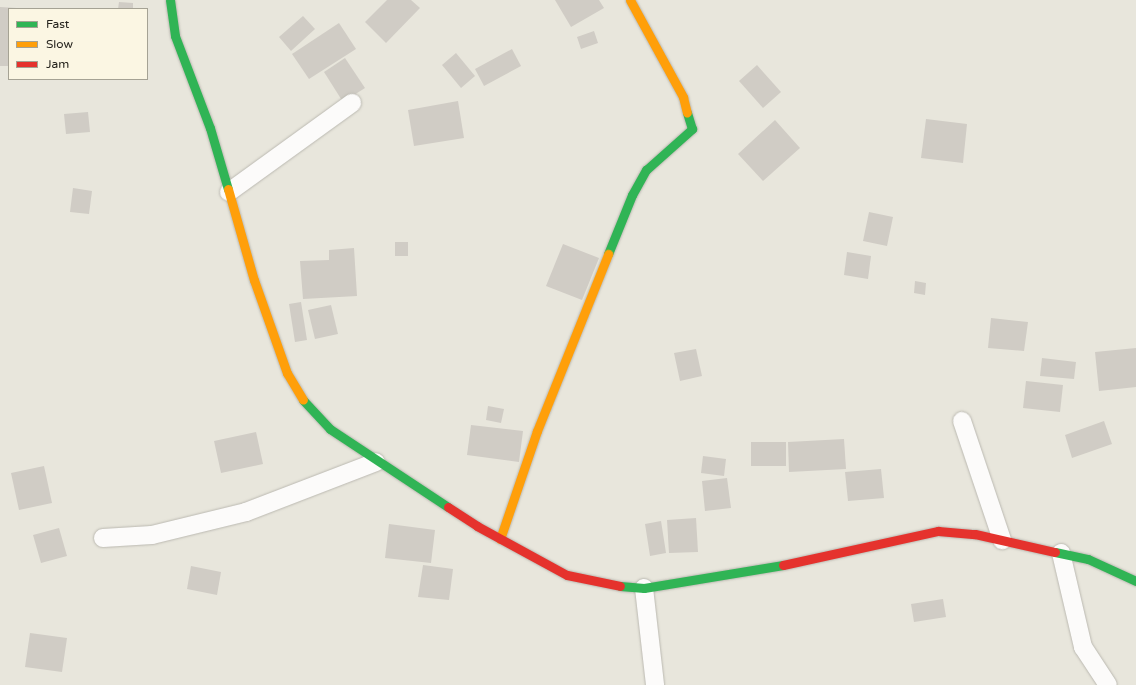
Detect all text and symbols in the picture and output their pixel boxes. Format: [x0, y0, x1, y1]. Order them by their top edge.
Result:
legend [8, 8, 148, 80]
text: Fast [46, 17, 69, 31]
text: Slow [46, 37, 73, 51]
text: Jam [46, 57, 69, 71]

